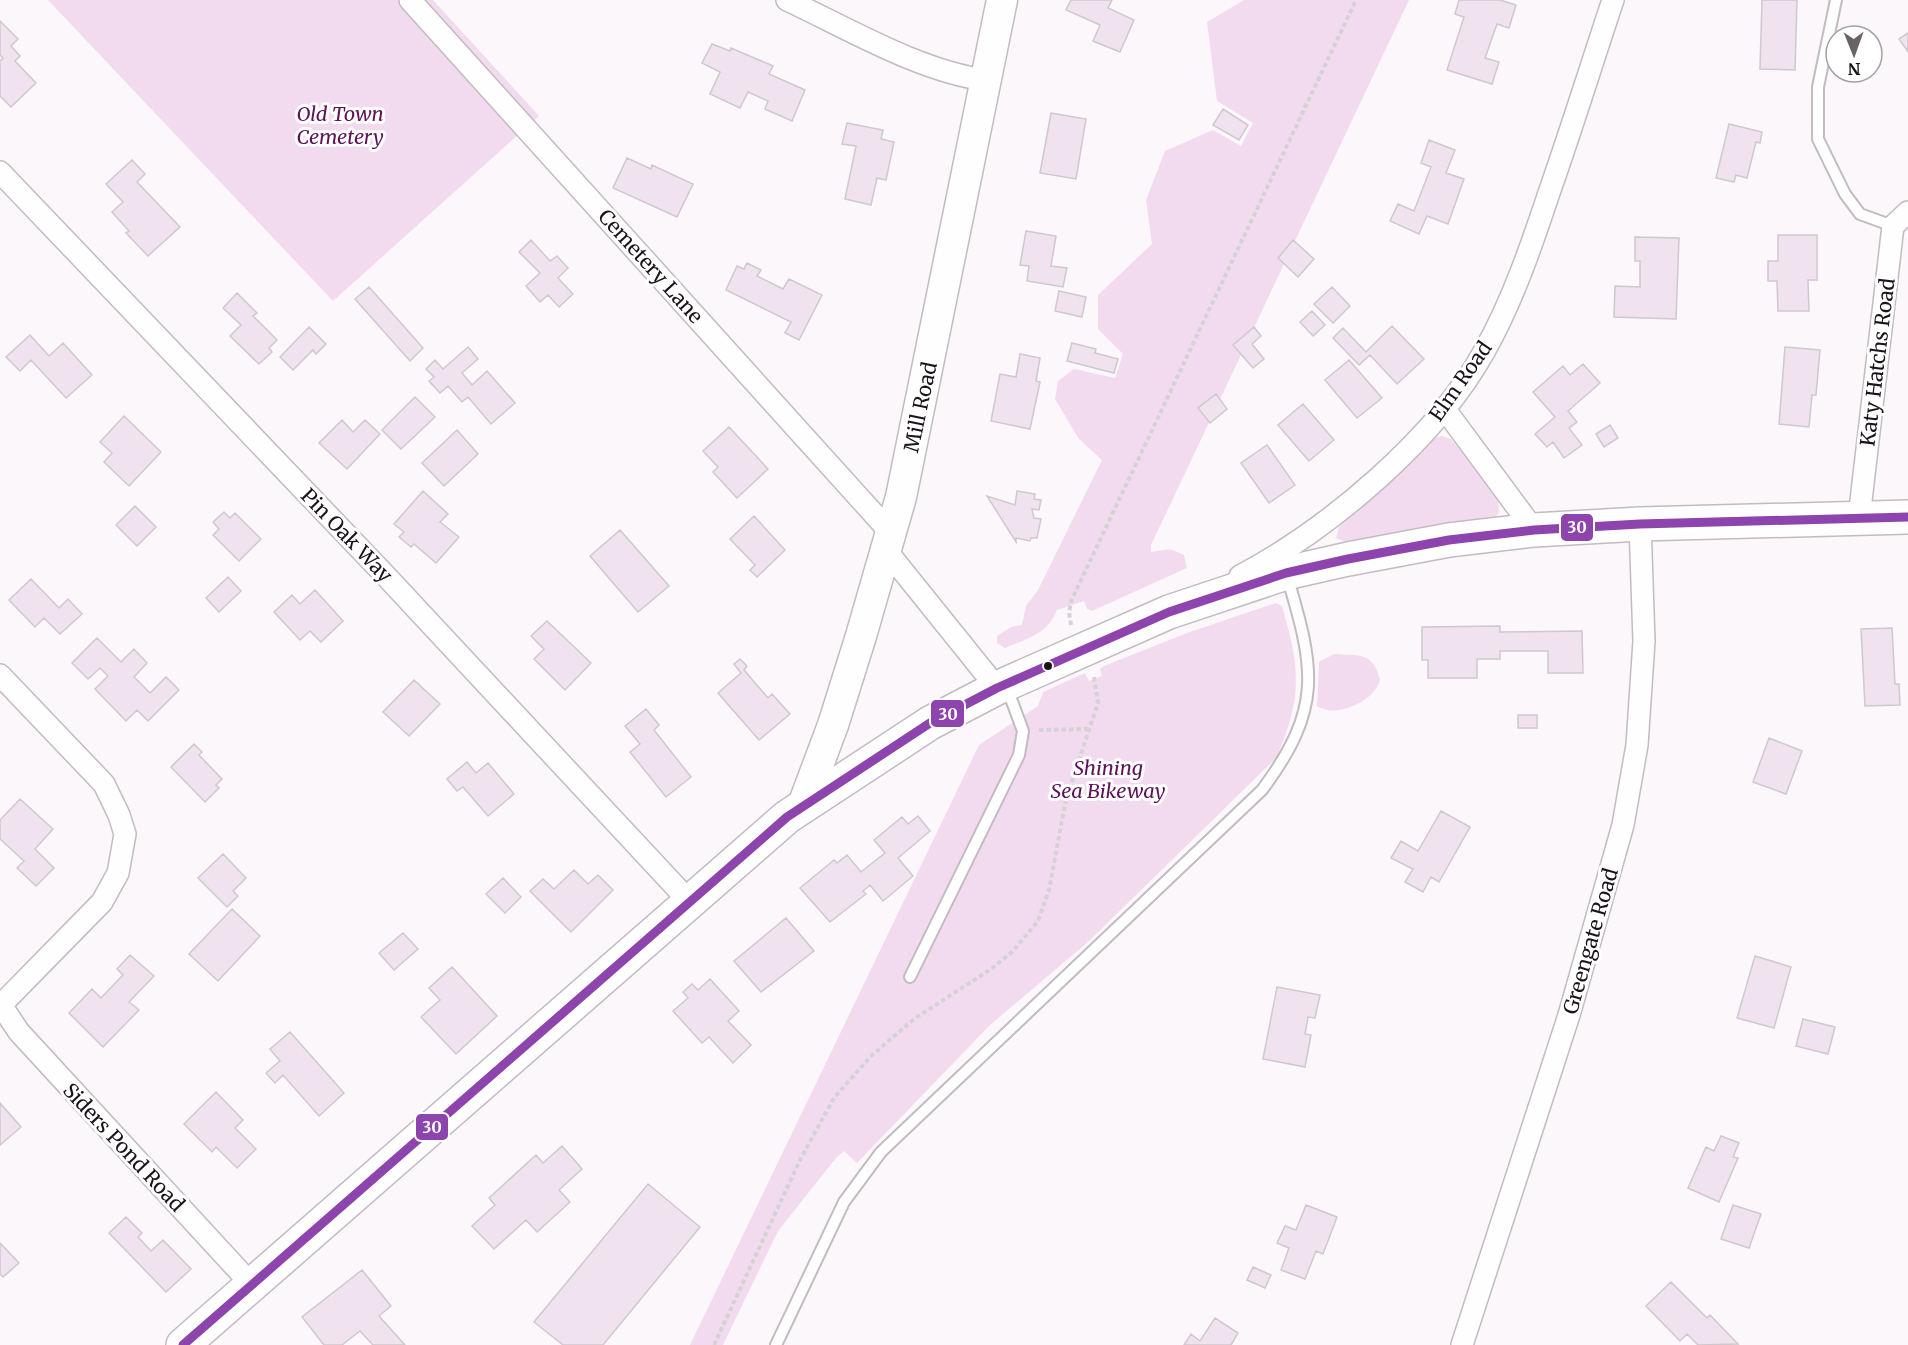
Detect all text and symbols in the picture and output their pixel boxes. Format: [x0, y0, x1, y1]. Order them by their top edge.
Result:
north arrow [1824, 24, 1884, 84]
text: N [1847, 59, 1861, 79]
park label: Old Town Cemetery [296, 101, 384, 149]
street label: Cemetery Lane [593, 204, 709, 328]
street label: Katy Hatchs Road [1854, 277, 1900, 447]
street label: Elm Road [1423, 336, 1497, 426]
street label: Mill Road [898, 359, 942, 455]
street label: Pin Oak Way [296, 483, 398, 587]
line badge: 30 [1560, 513, 1594, 542]
text: 30 [1567, 517, 1587, 537]
unlabelled marker [1042, 660, 1054, 672]
line badge: 30 [930, 699, 965, 728]
text: 30 [938, 704, 958, 724]
park label: Shining Sea Bikeway [1050, 755, 1166, 803]
street label: Greengate Road [1557, 865, 1623, 1017]
street label: Siders Pond Road [58, 1078, 190, 1216]
line badge: 30 [415, 1113, 449, 1141]
text: 30 [422, 1117, 442, 1137]

